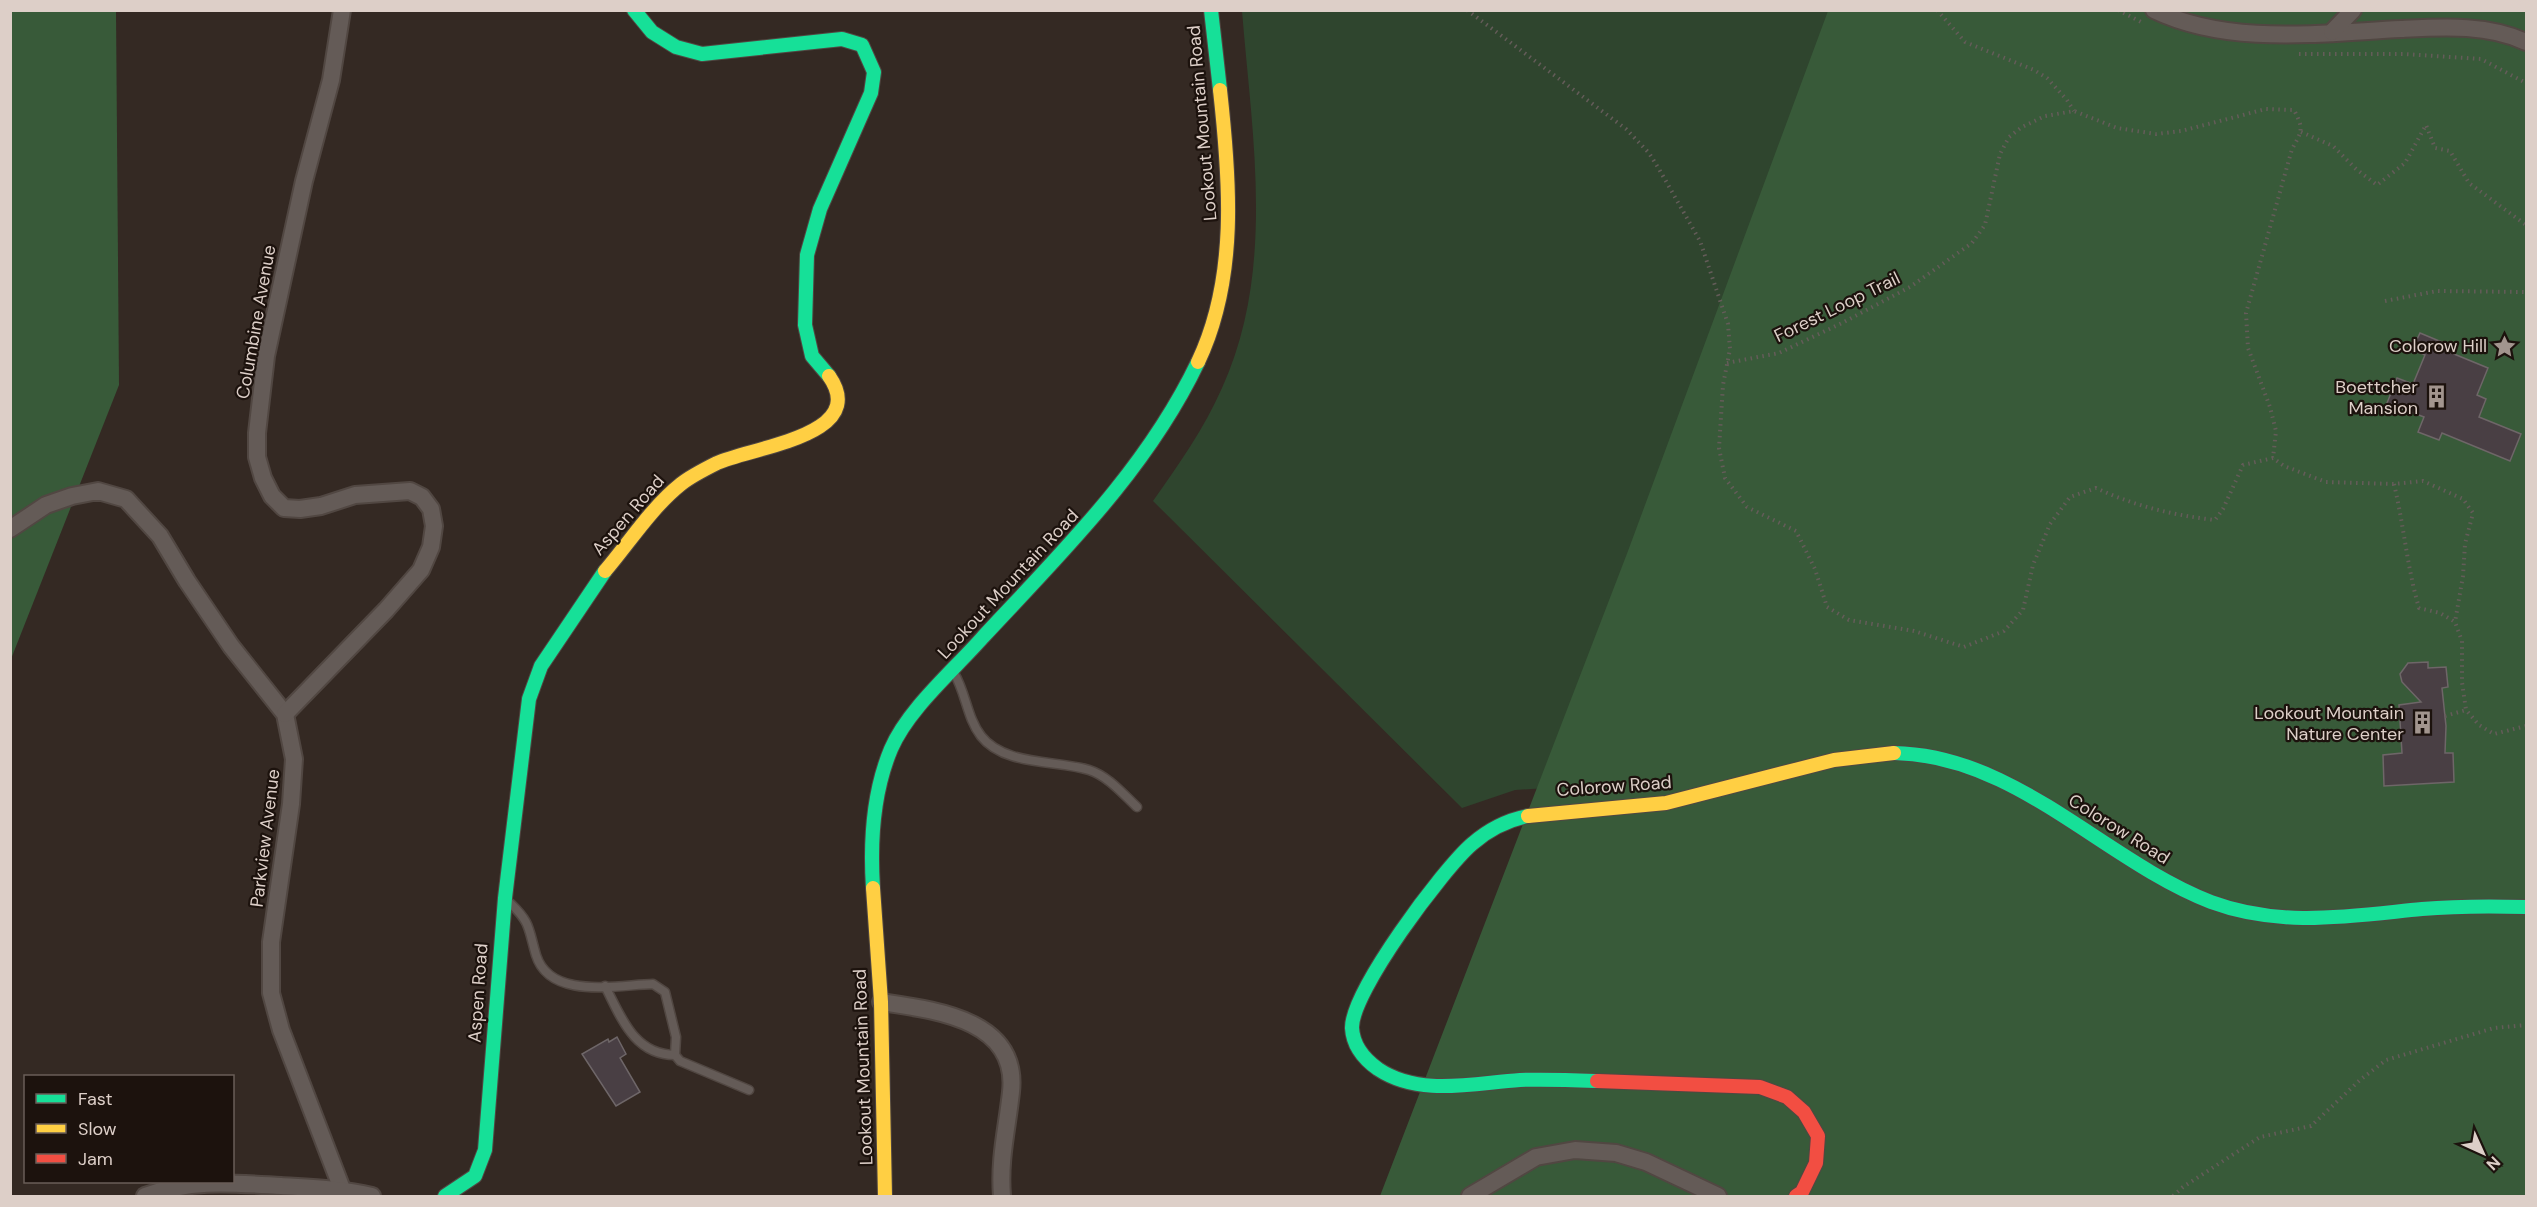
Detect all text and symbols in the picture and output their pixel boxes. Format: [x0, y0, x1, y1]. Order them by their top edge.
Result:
street label: Lookout Mountain Road [1181, 24, 1223, 222]
street label: Columbine Avenue [231, 243, 281, 401]
street label: Forest Loop Trail [1770, 266, 1904, 348]
place icon: Colorow Hill [2492, 333, 2518, 359]
place label: Colorow Hill [2389, 334, 2487, 358]
place label: Boettcher Mansion [2335, 375, 2418, 420]
building icon: Boettcher Mansion [2423, 384, 2449, 410]
street label: Aspen Road [586, 470, 670, 560]
street label: Lookout Mountain Road [932, 504, 1084, 664]
place label: Lookout Mountain Nature Center [2254, 701, 2404, 746]
building icon: Lookout Mountain Nature Center [2409, 710, 2435, 736]
street label: Parkview Avenue [245, 768, 285, 908]
street label: Colorow Road [1556, 770, 1672, 802]
street label: Colorow Road [2064, 788, 2174, 870]
street label: Aspen Road [463, 943, 493, 1043]
street label: Lookout Mountain Road [848, 968, 878, 1166]
legend [24, 1075, 234, 1183]
text: Fast [78, 1087, 113, 1111]
text: Slow [78, 1117, 117, 1141]
north arrow [2453, 1123, 2513, 1183]
text: Jam [78, 1147, 113, 1171]
text: N [2482, 1152, 2505, 1175]

